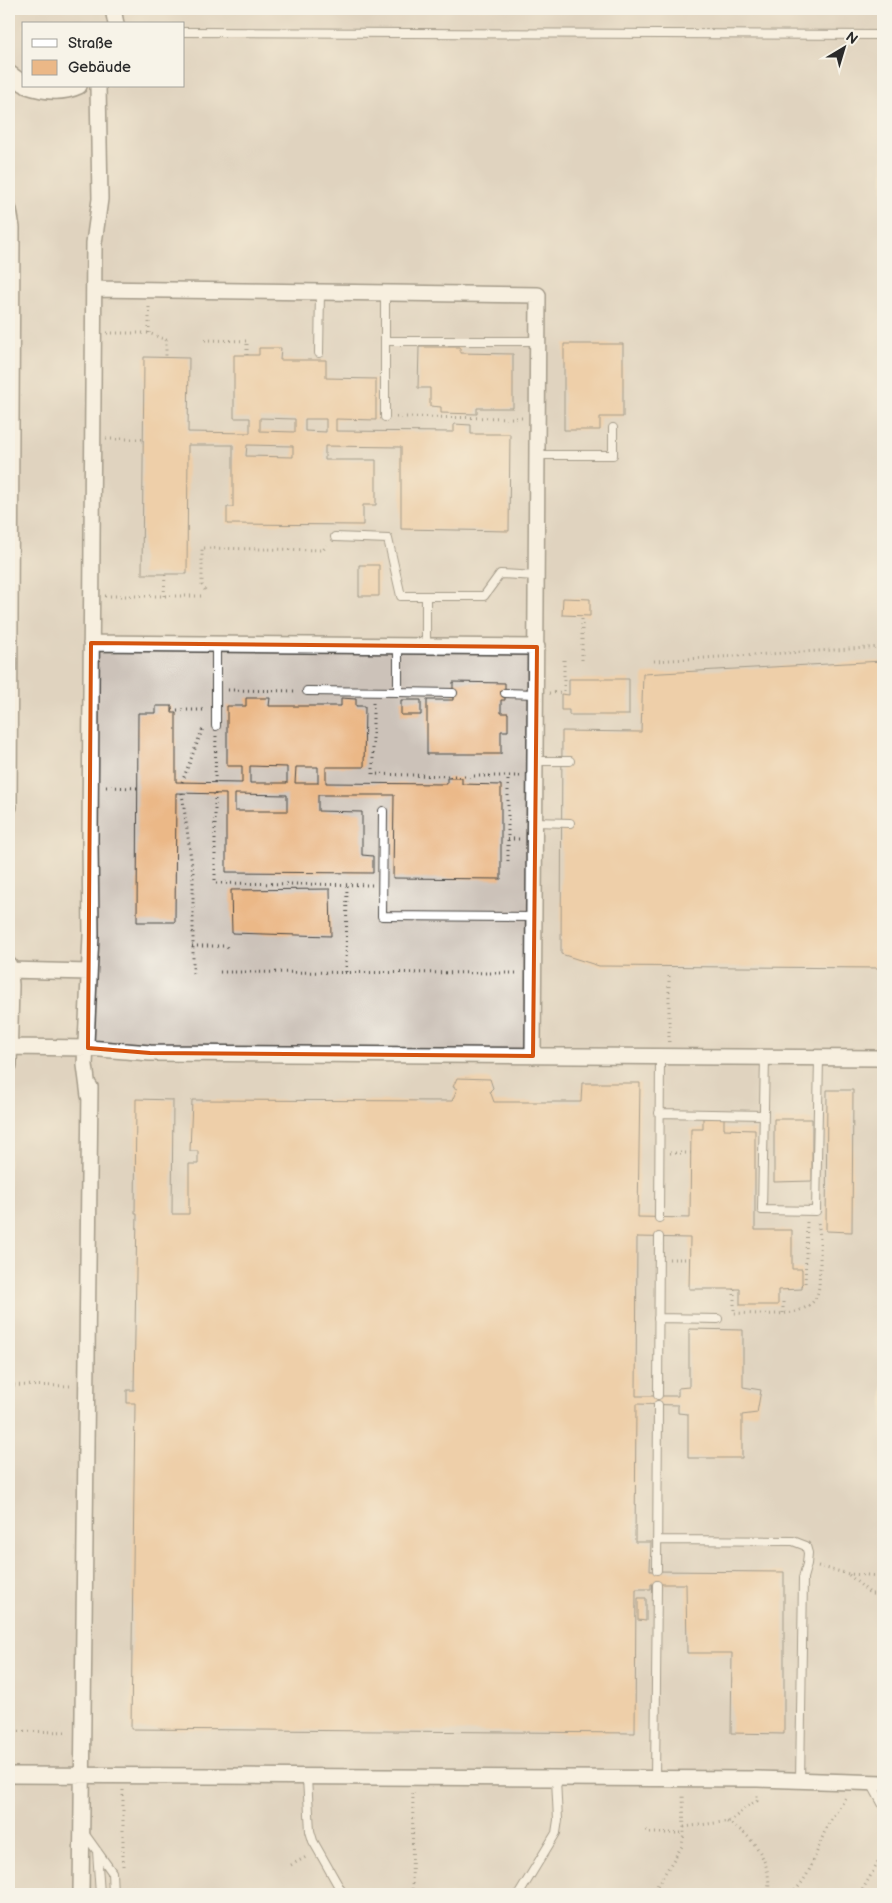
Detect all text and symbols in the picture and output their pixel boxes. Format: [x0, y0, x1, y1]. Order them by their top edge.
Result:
legend [22, 22, 185, 88]
north arrow [820, 22, 870, 72]
text: N [842, 28, 861, 48]
text: Straße [68, 34, 113, 53]
text: Gebäude [68, 58, 131, 77]

